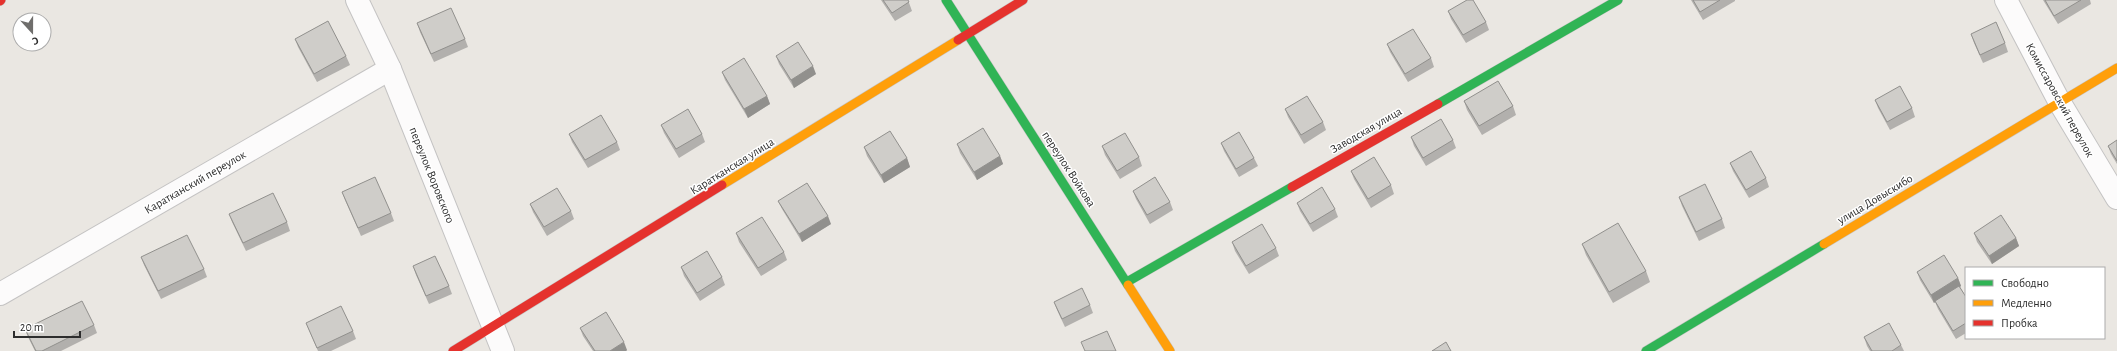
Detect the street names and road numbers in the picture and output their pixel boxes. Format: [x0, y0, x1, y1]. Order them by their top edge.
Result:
street label: Комиссаровский переулок [2023, 41, 2097, 160]
street label: Заводская улица [1328, 104, 1405, 156]
street label: переулок Воровского [406, 125, 457, 225]
street label: переулок Войкова [1039, 129, 1098, 210]
street label: Каратканская улица [688, 135, 777, 198]
street label: Каратканский переулок [142, 148, 249, 217]
street label: улица Довыскибо [1835, 172, 1915, 227]

